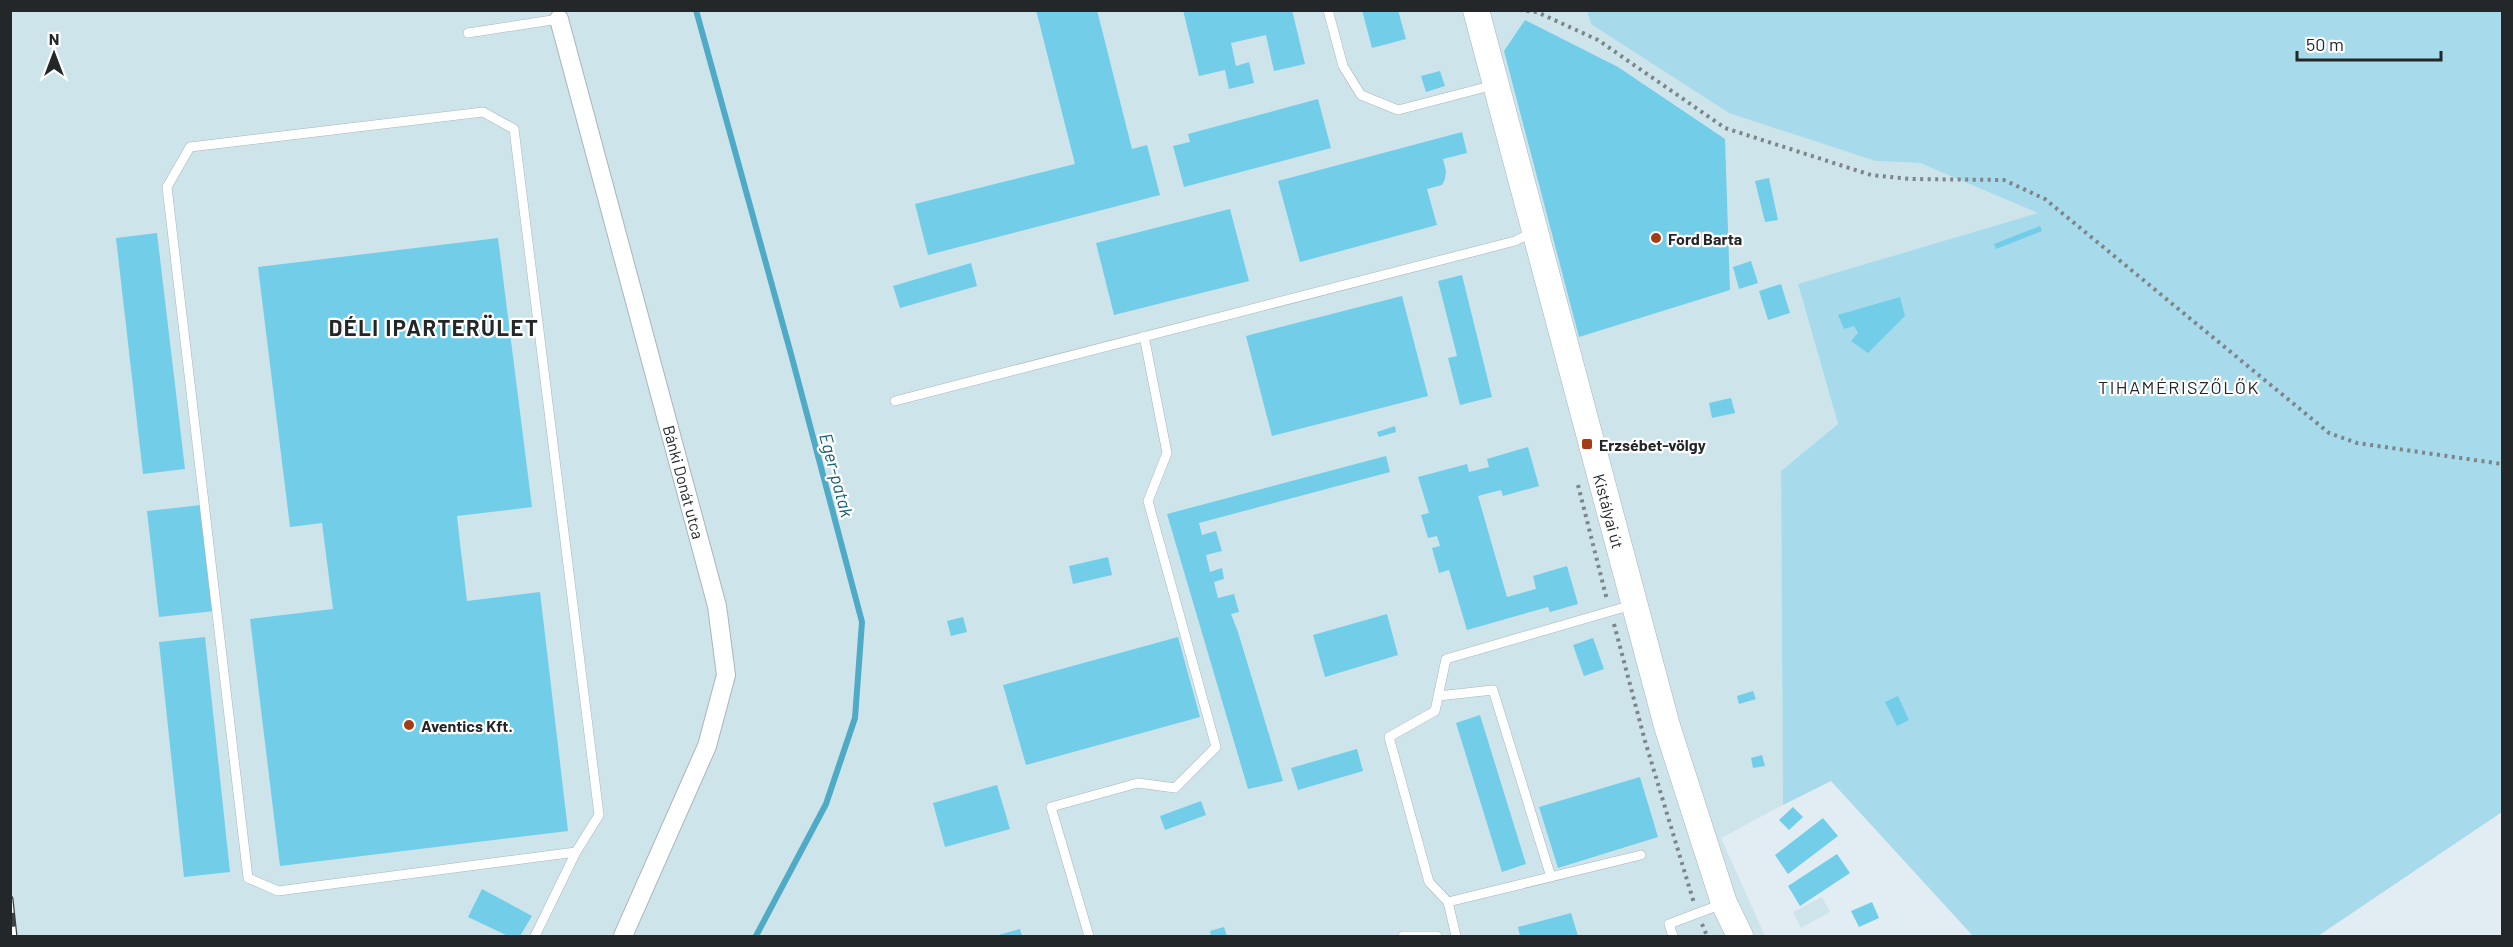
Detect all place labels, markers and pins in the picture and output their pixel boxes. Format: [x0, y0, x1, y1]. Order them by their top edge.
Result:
place label: Ford Barta [1668, 229, 1742, 248]
marker: Ford Barta [1649, 231, 1663, 245]
place label: Erzsébet-völgy [1599, 435, 1706, 454]
marker: Erzsébet-völgy [1580, 437, 1594, 451]
place label: Aventics Kft. [421, 716, 513, 735]
marker: Aventics Kft. [402, 718, 416, 732]

